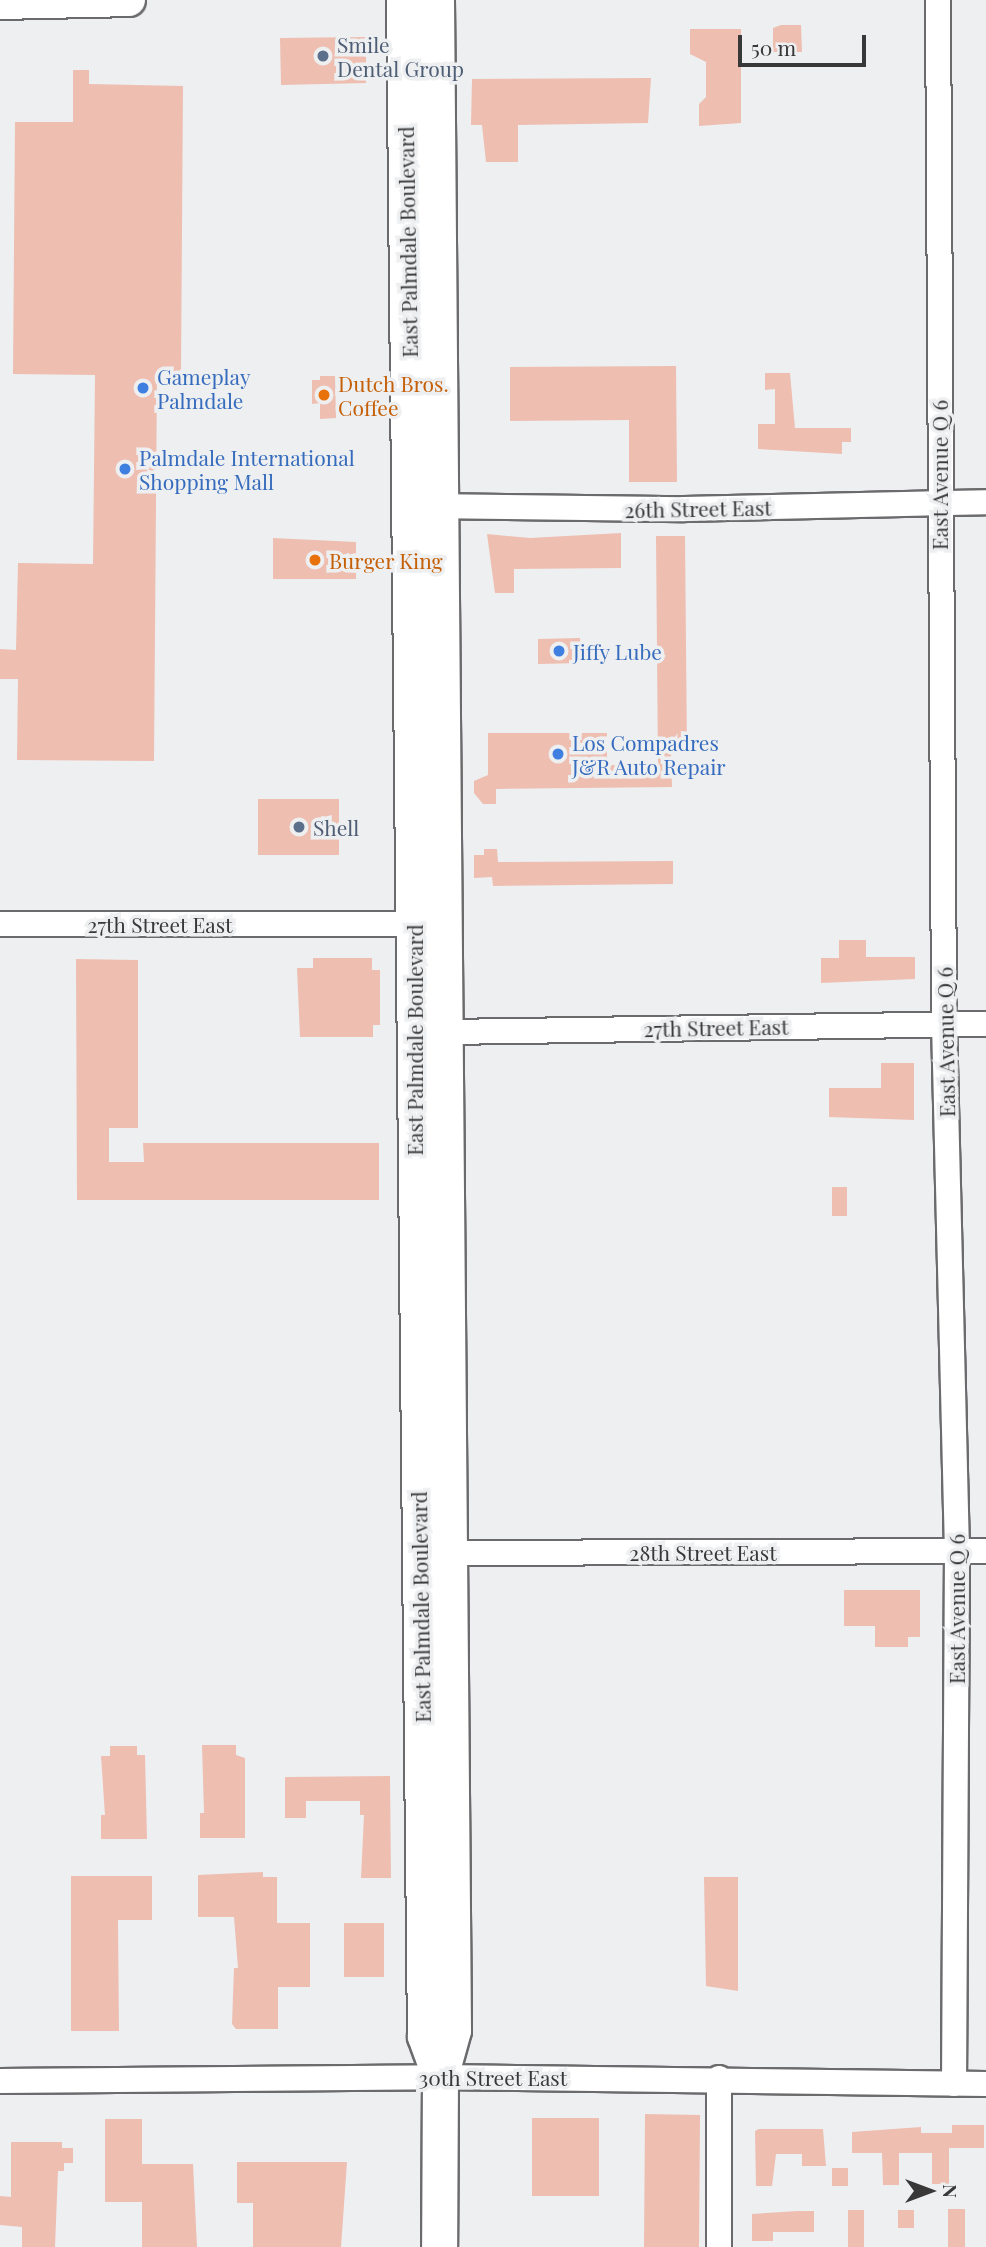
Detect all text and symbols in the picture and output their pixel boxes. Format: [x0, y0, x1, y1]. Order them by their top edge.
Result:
scale bar [741, 21, 869, 65]
place label: Smile Dental Group [337, 31, 464, 81]
text: 50 m [751, 33, 796, 61]
marker: Smile Dental Group [315, 48, 331, 64]
street label: East Palmdale Boulevard [392, 126, 422, 358]
place label: Gameplay Palmdale [157, 363, 251, 413]
place label: Dutch Bros. Coffee [338, 370, 449, 420]
marker: Gameplay Palmdale [135, 380, 151, 396]
marker: Dutch Bros. Coffee [316, 387, 332, 403]
street label: East Avenue Q 6 [926, 399, 952, 551]
place label: Palmdale International Shopping Mall [139, 444, 355, 494]
marker: Palmdale International Shopping Mall [117, 461, 133, 477]
street label: 26th Street East [624, 494, 772, 522]
place label: Burger King [329, 547, 443, 573]
marker: Burger King [307, 552, 323, 568]
place label: Jiffy Lube [573, 638, 662, 664]
marker: Jiffy Lube [551, 643, 567, 659]
place label: Los Compadres J&R Auto Repair [572, 729, 727, 779]
marker: Los Compadres J&R Auto Repair [550, 746, 566, 762]
place label: Shell [313, 814, 359, 840]
marker: Shell [291, 819, 307, 835]
street label: 27th Street East [87, 911, 233, 937]
street label: East Palmdale Boulevard [401, 924, 427, 1156]
street label: East Avenue Q 6 [931, 966, 959, 1118]
street label: 27th Street East [643, 1013, 789, 1041]
street label: East Palmdale Boulevard [405, 1491, 435, 1723]
street label: East Avenue Q 6 [943, 1533, 969, 1685]
street label: 28th Street East [629, 1539, 777, 1565]
street label: 30th Street East [419, 2064, 567, 2090]
north arrow [895, 2156, 965, 2226]
text: N [938, 2184, 964, 2198]

